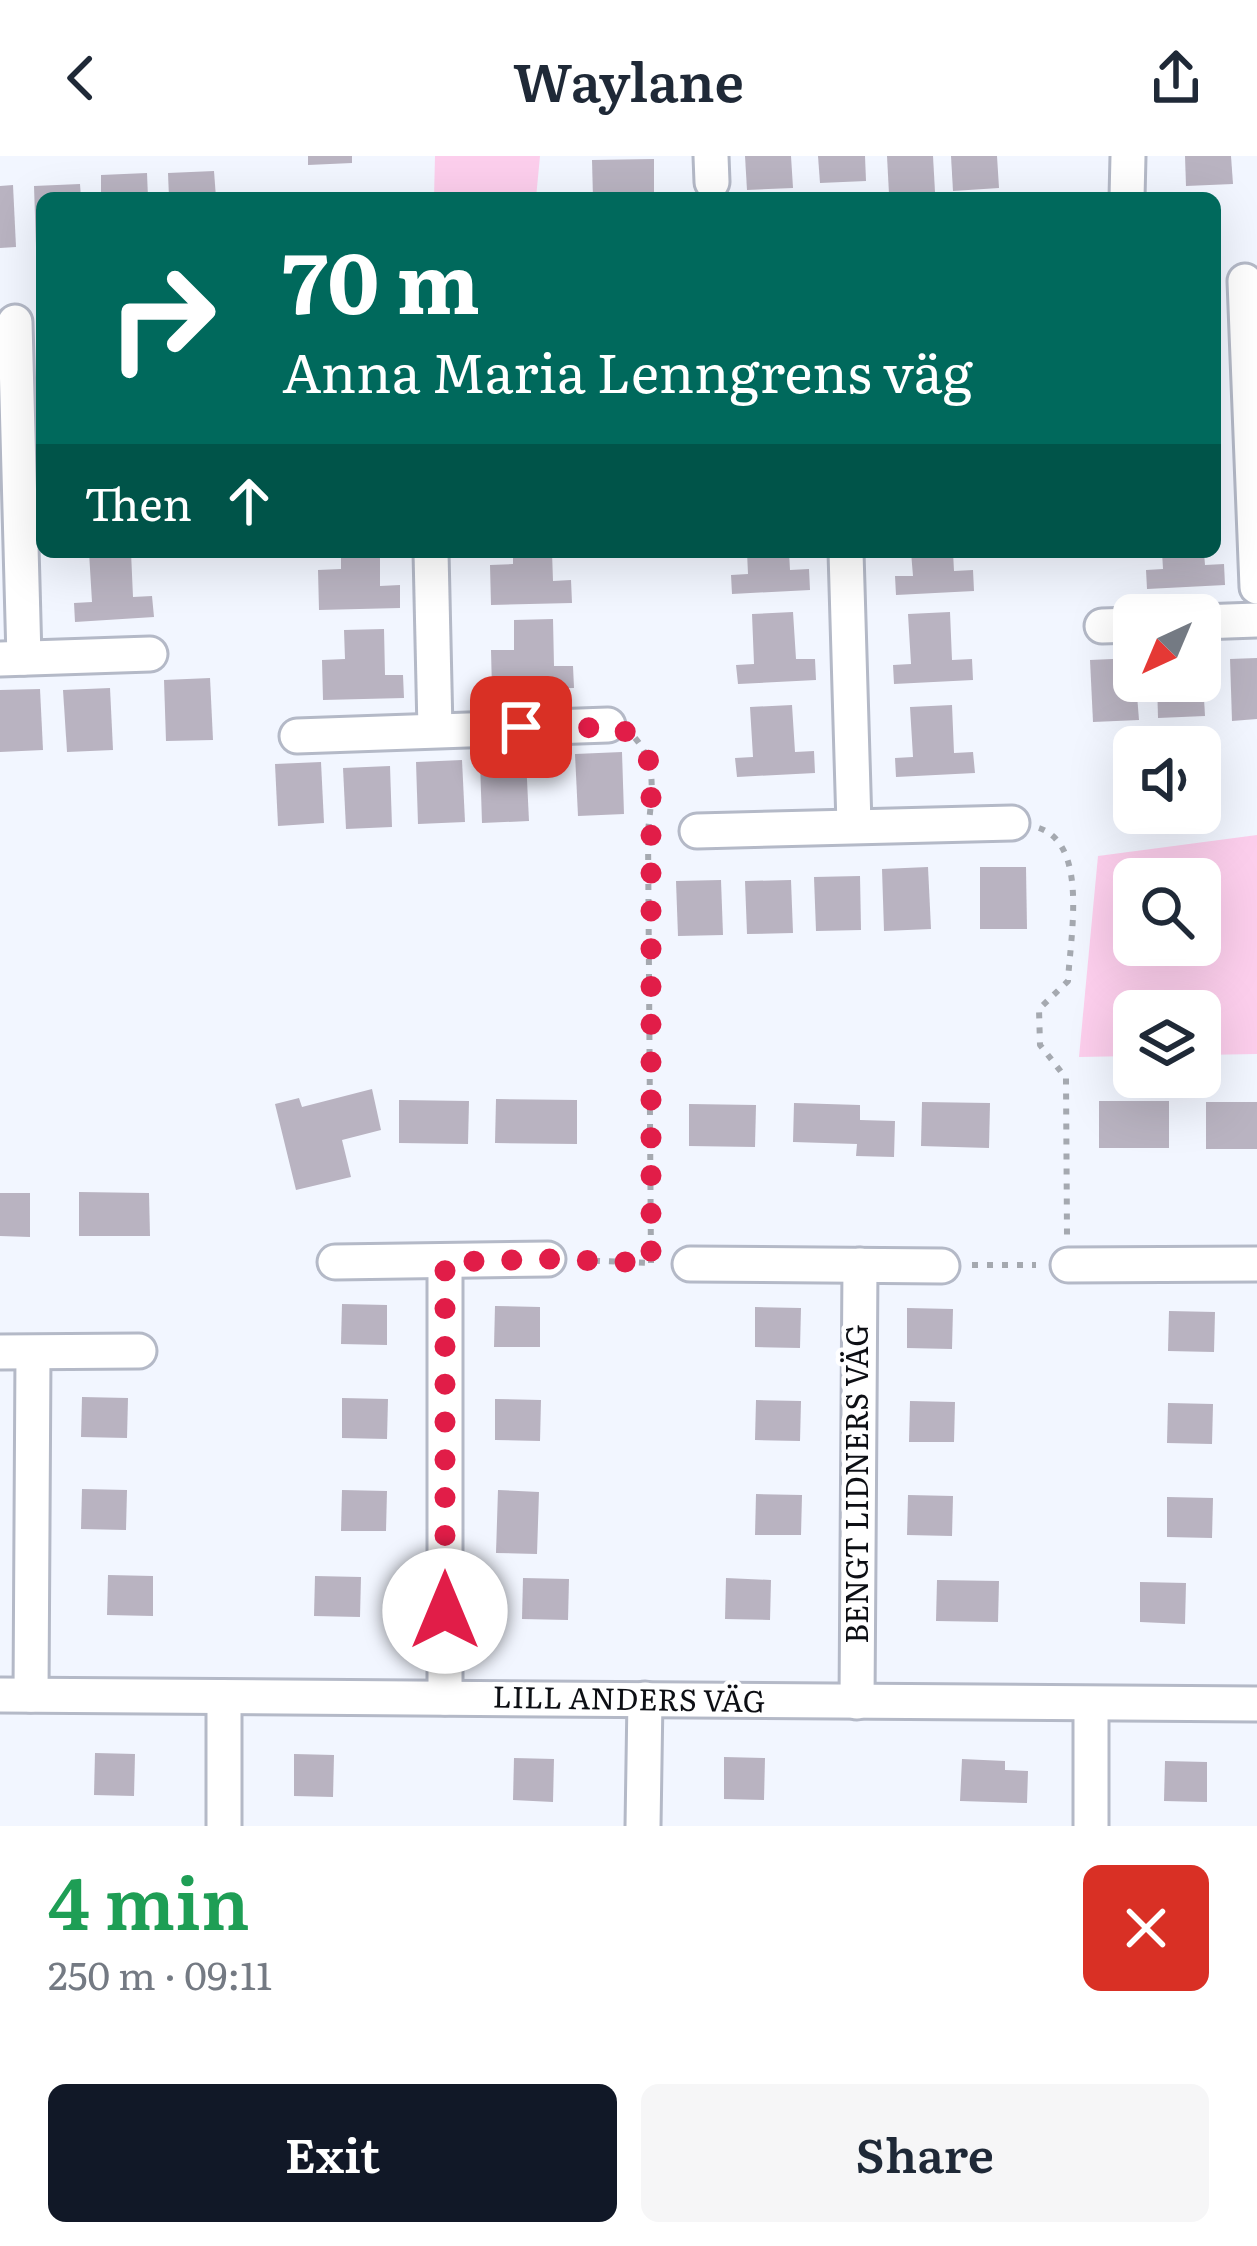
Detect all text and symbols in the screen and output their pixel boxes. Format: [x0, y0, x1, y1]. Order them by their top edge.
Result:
text: Waylane [513, 38, 744, 119]
icon: back [48, 45, 114, 111]
icon: share [1143, 45, 1209, 111]
text: 70 m [282, 215, 480, 340]
icon: right [84, 240, 240, 396]
text: Anna Maria Lenngrens väg [282, 329, 973, 410]
text: Then [84, 468, 192, 535]
icon: ahead [216, 468, 282, 534]
north arrow [1113, 594, 1221, 702]
map controls [1113, 594, 1221, 1098]
pin [470, 676, 572, 778]
icon: arrive [488, 694, 554, 760]
button: sound [1113, 726, 1221, 834]
button: search [1113, 858, 1221, 966]
button: layers [1113, 990, 1221, 1098]
street label: BENGT LIDNERS VÄG [833, 1324, 877, 1644]
position arrow [382, 1548, 508, 1674]
street label: LILL ANDERS VÄG [492, 1673, 766, 1721]
text: 4 min [48, 1845, 250, 1952]
button: close [1083, 1865, 1209, 1991]
text: 250 m · 09:11 [48, 1944, 272, 2002]
button: Exit [48, 2084, 617, 2222]
button: Share [641, 2084, 1209, 2222]

